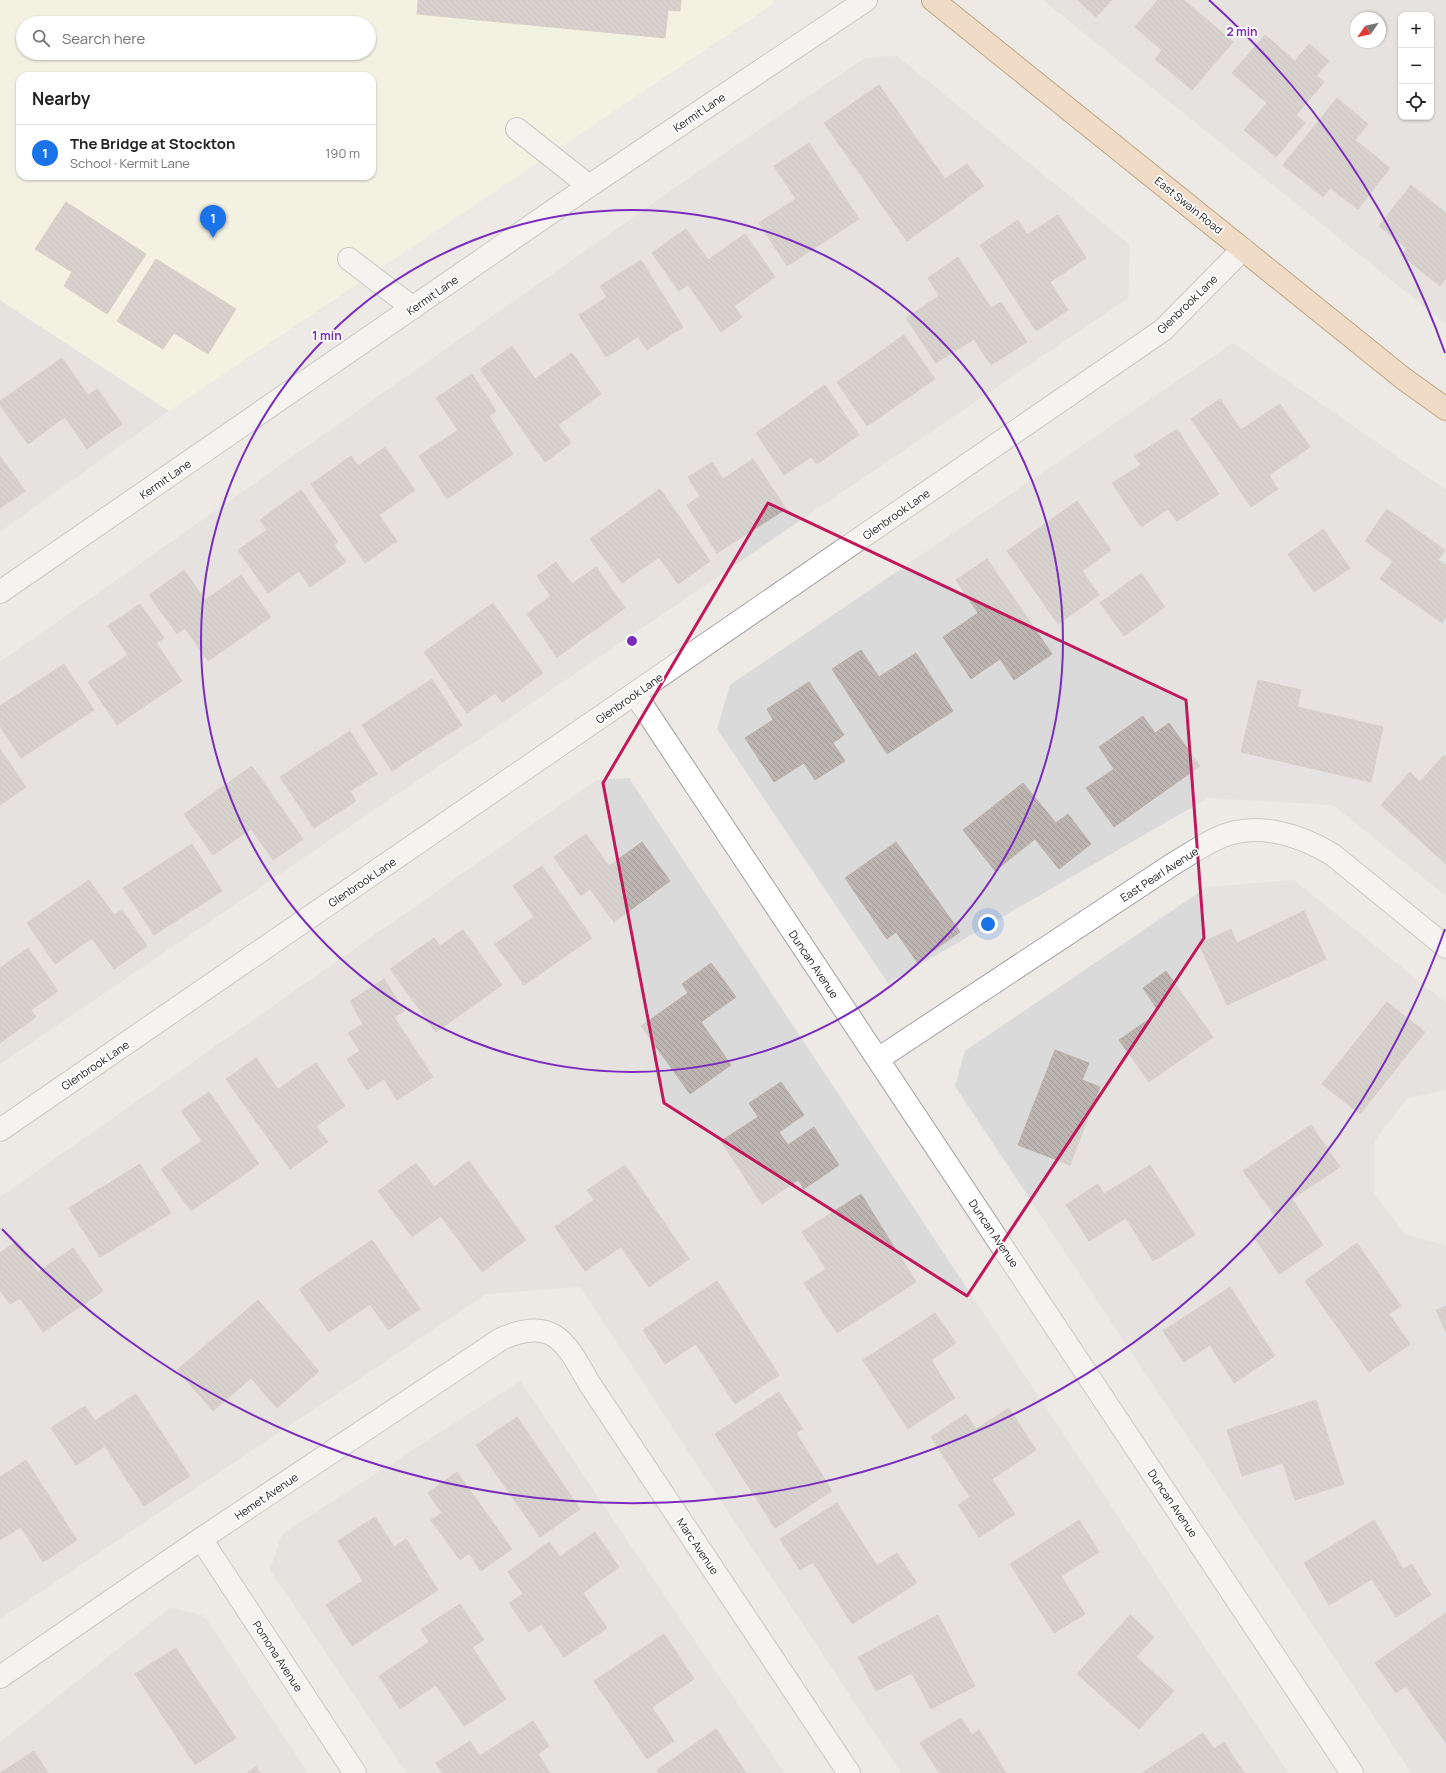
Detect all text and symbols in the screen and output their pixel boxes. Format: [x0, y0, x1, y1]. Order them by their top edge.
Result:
north arrow [1350, 12, 1386, 48]
map controls [1398, 12, 1434, 120]
button: + [1398, 12, 1434, 48]
search box [16, 16, 376, 60]
text: 2 min [1226, 23, 1258, 40]
icon: search [30, 27, 52, 49]
text: Search here [62, 28, 145, 49]
button: − [1398, 48, 1434, 84]
button: locate [1398, 84, 1434, 120]
text: Nearby [32, 87, 90, 110]
street label: Kermit Lane [670, 89, 728, 135]
text: The Bridge at Stockton [70, 133, 235, 154]
text: 1 [42, 144, 48, 162]
text: 190 m [325, 144, 360, 162]
text: School · Kermit Lane [70, 154, 190, 172]
street label: East Swain Road [1152, 173, 1226, 237]
pin: 1 [200, 205, 226, 238]
street label: Kermit Lane [403, 271, 461, 318]
street label: Glenbrook Lane [1153, 271, 1221, 337]
text: 1 min [312, 327, 342, 344]
street label: Kermit Lane [136, 455, 194, 502]
street label: Glenbrook Lane [859, 485, 933, 543]
centre of rings [625, 634, 639, 648]
street label: Glenbrook Lane [592, 669, 666, 727]
street label: East Pearl Avenue [1117, 843, 1201, 905]
street label: Glenbrook Lane [325, 853, 399, 910]
your location [978, 914, 998, 934]
street label: Duncan Avenue [786, 927, 843, 1001]
street label: Glenbrook Lane [58, 1036, 132, 1093]
street label: Duncan Avenue [966, 1196, 1023, 1270]
street label: Duncan Avenue [1145, 1466, 1202, 1540]
street label: Hemet Avenue [231, 1469, 301, 1523]
street label: Marc Avenue [674, 1515, 723, 1578]
street label: Pomona Avenue [250, 1618, 307, 1695]

